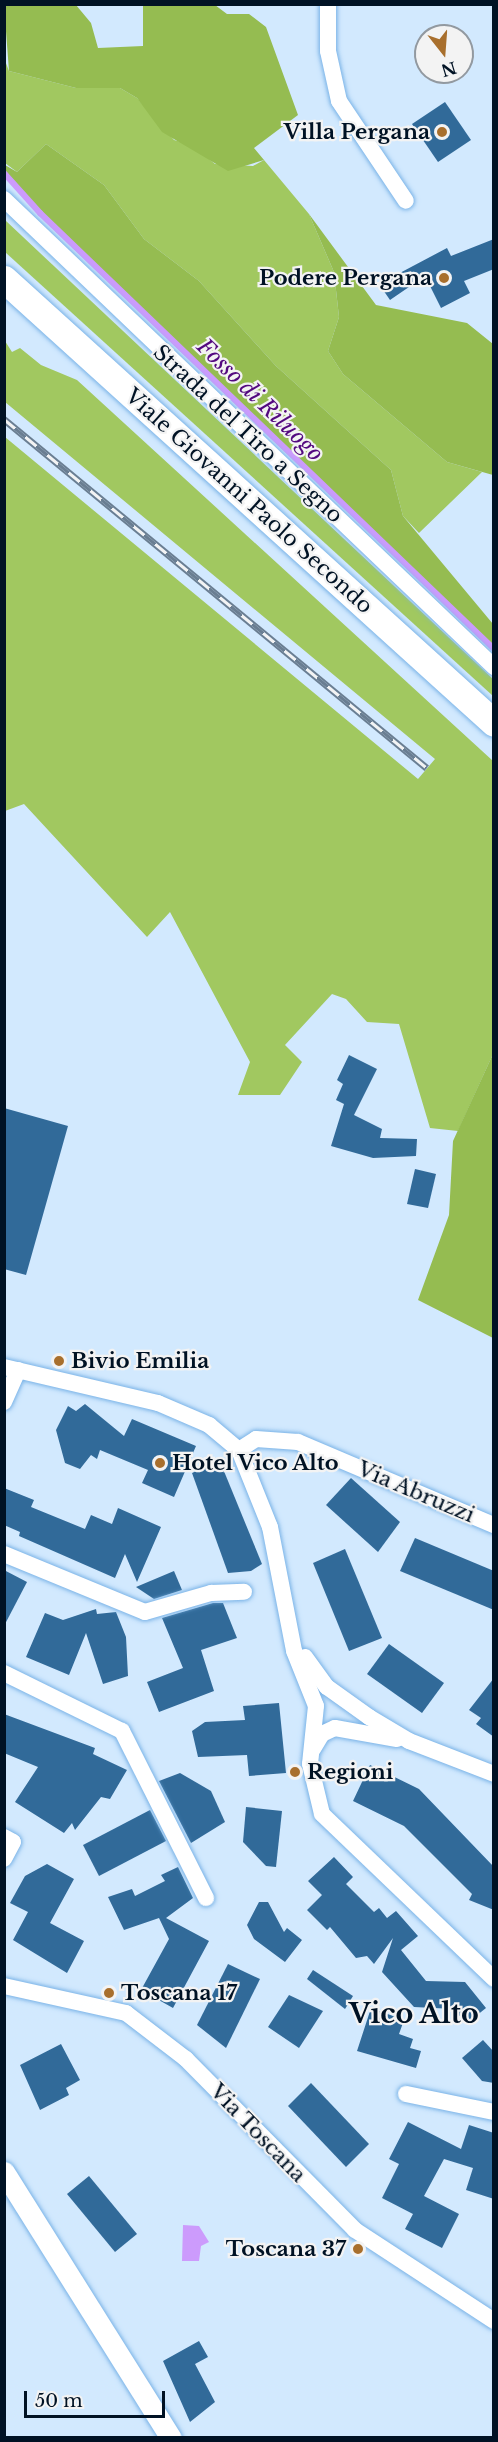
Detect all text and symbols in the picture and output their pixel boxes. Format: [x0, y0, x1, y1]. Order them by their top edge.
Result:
north arrow [414, 24, 474, 84]
text: N [439, 58, 459, 81]
place label: Villa Pergana [284, 119, 430, 145]
marker: Villa Pergana [435, 125, 449, 139]
place label: Podere Pergana [259, 265, 432, 291]
marker: Podere Pergana [437, 271, 451, 285]
water label: Fosso di Riluogo [191, 333, 329, 467]
street label: Strada del Tiro a Segno [148, 339, 348, 529]
street label: Viale Giovanni Paolo Secondo [120, 383, 378, 619]
place label: Bivio Emilia [71, 1348, 209, 1374]
marker: Bivio Emilia [52, 1354, 66, 1368]
place label: Hotel Vico Alto [172, 1450, 340, 1476]
marker: Hotel Vico Alto [153, 1456, 167, 1470]
street label: Via Abruzzi [353, 1456, 479, 1528]
place label: Regioni [307, 1759, 393, 1785]
marker: Regioni [288, 1765, 302, 1779]
place label: Toscana 17 [121, 1980, 237, 2006]
marker: Toscana 17 [102, 1986, 116, 2000]
district label: Vico Alto [349, 1998, 479, 2030]
street label: Via Toscana [205, 2078, 311, 2188]
place label: Toscana 37 [226, 2236, 346, 2262]
marker: Toscana 37 [351, 2242, 365, 2256]
scale bar [27, 2379, 168, 2417]
text: 50 m [35, 2390, 83, 2412]

